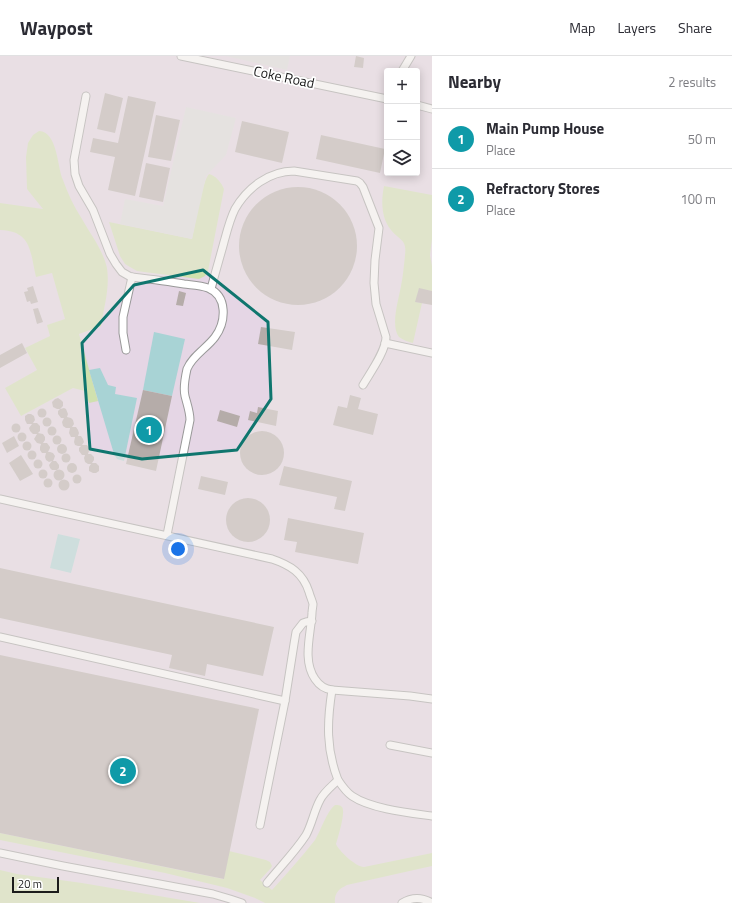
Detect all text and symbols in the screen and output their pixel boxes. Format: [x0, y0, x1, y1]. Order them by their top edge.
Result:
text: Waypost [20, 13, 93, 42]
text: Map [569, 17, 595, 38]
text: Layers [617, 17, 656, 38]
text: Share [678, 17, 712, 38]
street label: Coke Road [252, 60, 317, 93]
map controls [384, 68, 420, 176]
button: + [384, 68, 420, 104]
text: Nearby [448, 69, 501, 95]
text: 2 results [668, 72, 716, 92]
button: − [384, 104, 420, 140]
text: Main Pump House [486, 117, 604, 140]
text: 1 [457, 129, 465, 149]
text: 50 m [688, 129, 716, 149]
button: layers [384, 140, 420, 176]
text: Place [486, 140, 515, 160]
text: Refractory Stores [486, 177, 600, 200]
text: 2 [457, 189, 465, 209]
text: 100 m [680, 189, 716, 209]
text: Place [486, 200, 515, 220]
pin: 1 [136, 415, 162, 445]
your location [168, 539, 188, 559]
pin: 2 [110, 756, 136, 786]
scale bar [12, 875, 59, 894]
text: 20 m [18, 876, 42, 892]

